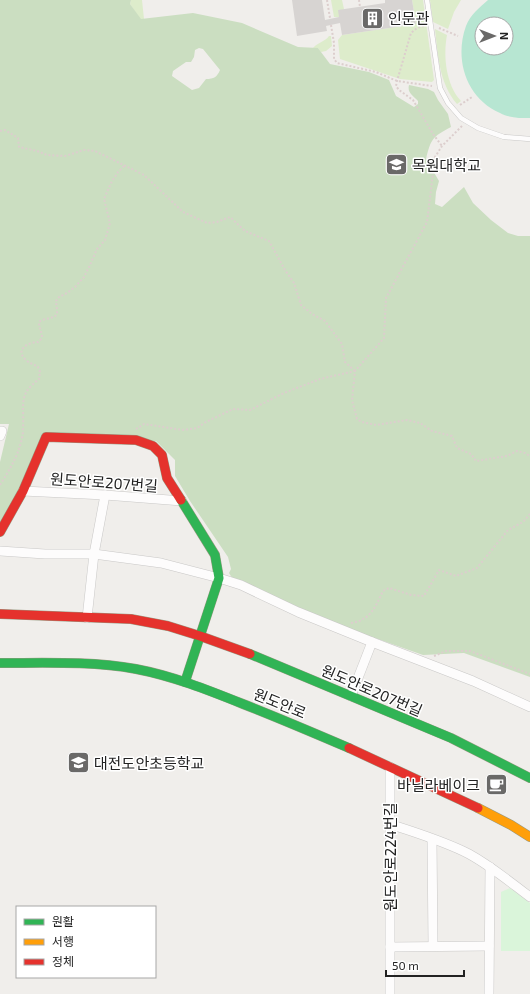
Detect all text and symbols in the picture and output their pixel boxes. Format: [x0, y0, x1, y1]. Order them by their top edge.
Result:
building icon: 인문관 [360, 5, 386, 31]
place label: 인문관 [388, 9, 430, 27]
north arrow [474, 16, 514, 56]
text: N [498, 32, 511, 40]
school or university icon: 목원대학교 [384, 152, 410, 178]
place label: 목원대학교 [412, 156, 481, 174]
street label: 원도안로207번길 [50, 469, 158, 495]
street label: 원도안로207번길 [319, 661, 425, 719]
street label: 원도안로 [251, 684, 309, 722]
school or university icon: 대전도안초등학교 [65, 750, 91, 776]
place label: 대전도안초등학교 [94, 754, 204, 772]
cafe icon: 바닐라베이크 [483, 772, 509, 798]
place label: 바닐라베이크 [397, 776, 480, 794]
street label: 원도안로224번길 [381, 803, 399, 911]
legend [16, 906, 156, 978]
text: 원활 [52, 914, 74, 928]
text: 서행 [52, 934, 74, 948]
scale bar [386, 952, 464, 978]
text: 정체 [52, 954, 74, 968]
text: 50 m [392, 958, 419, 972]

